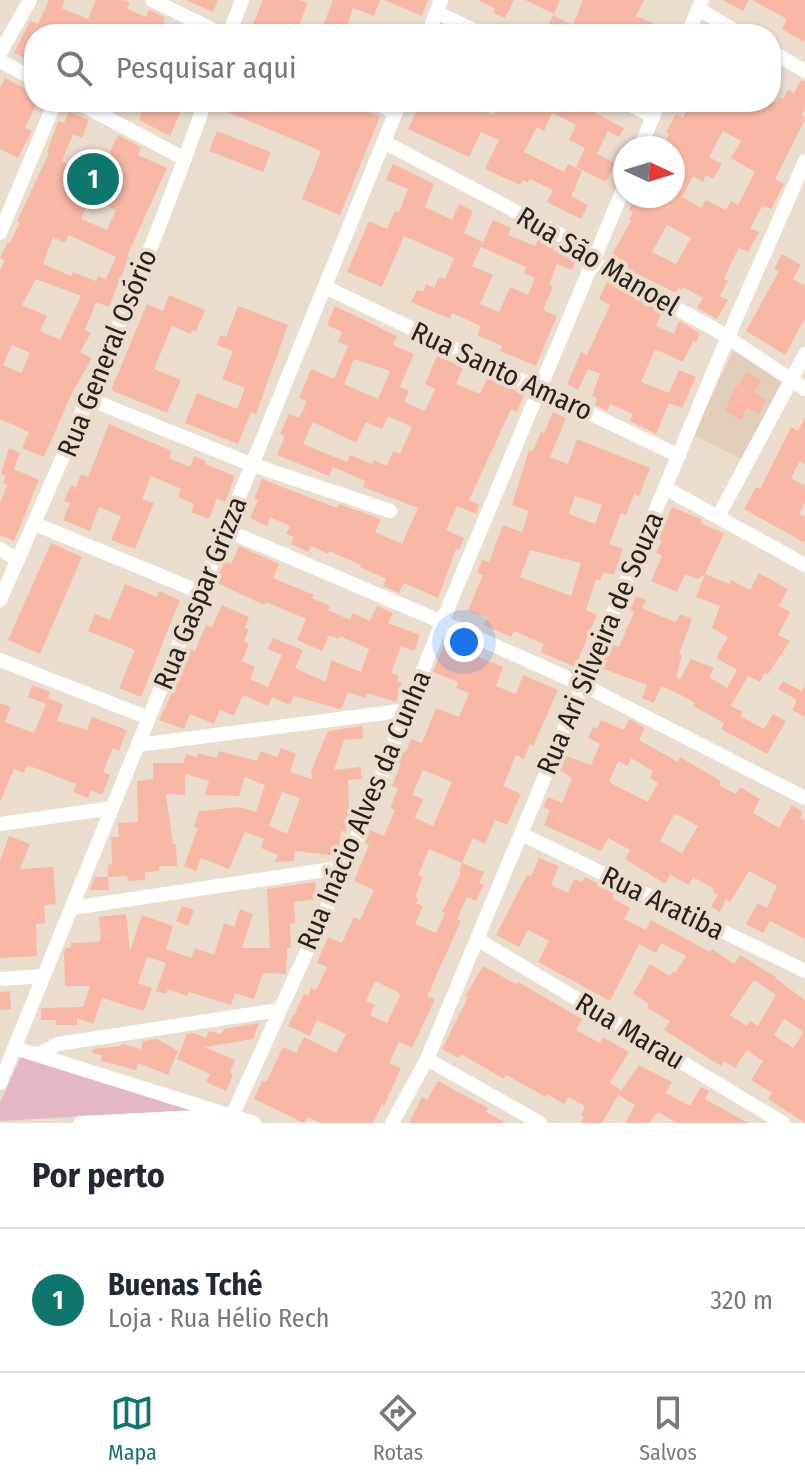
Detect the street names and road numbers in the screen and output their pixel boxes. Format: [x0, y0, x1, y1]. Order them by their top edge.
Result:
street label: Rua São Manoel [511, 200, 685, 322]
street label: Rua General Osório [50, 244, 164, 462]
street label: Rua Santo Amaro [406, 315, 598, 427]
street label: Rua Gaspar Grizza [146, 492, 254, 694]
street label: Rua Ari Silveira de Souza [530, 507, 670, 779]
street label: Rua Inácio Alves da Cunha [290, 666, 438, 954]
street label: Rua Aratiba [596, 859, 730, 947]
street label: Rua Marau [570, 986, 690, 1076]

